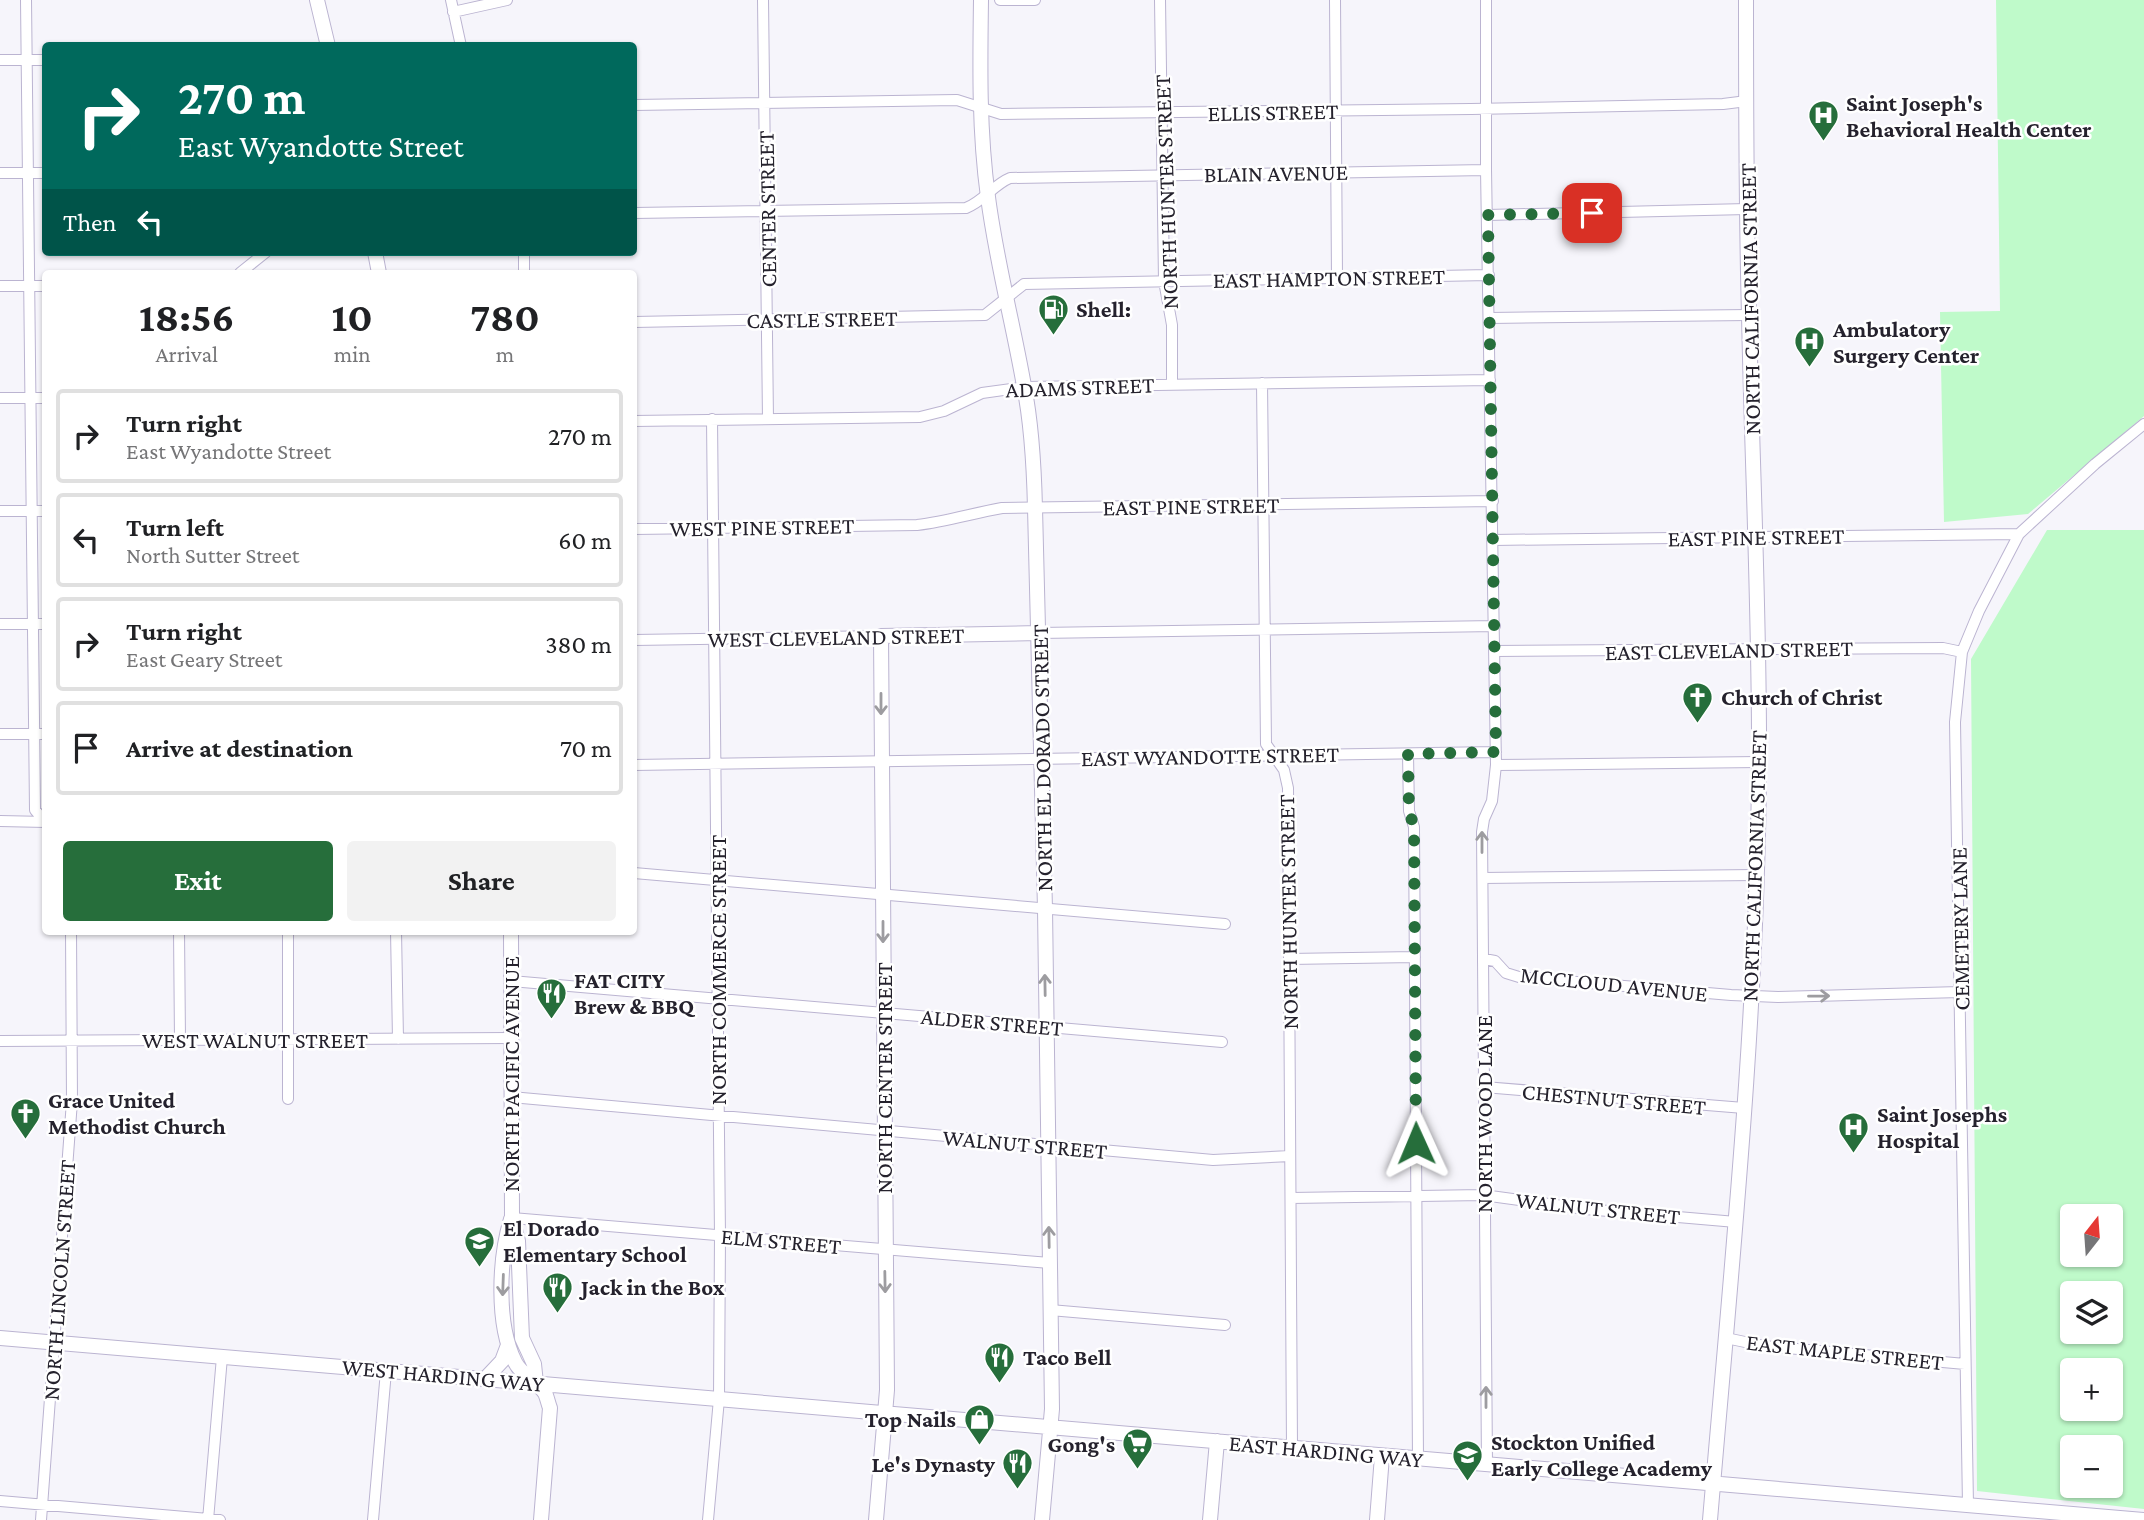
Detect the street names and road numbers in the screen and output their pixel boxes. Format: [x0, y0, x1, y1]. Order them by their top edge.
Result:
street label: NORTH HUNTER STREET [1149, 74, 1183, 310]
street label: ELLIS STREET [1207, 98, 1339, 126]
street label: CENTER STREET [753, 130, 781, 288]
street label: BLAIN AVENUE [1204, 159, 1348, 187]
street label: NORTH CALIFORNIA STREET [1735, 162, 1765, 435]
street label: EAST HAMPTON STREET [1213, 263, 1446, 293]
street label: CASTLE STREET [746, 305, 898, 333]
street label: ADAMS STREET [1005, 371, 1155, 403]
street label: EAST PINE STREET [1102, 491, 1280, 521]
street label: WEST PINE STREET [669, 512, 855, 542]
street label: EAST PINE STREET [1667, 522, 1845, 552]
street label: WEST CLEVELAND STREET [707, 622, 965, 652]
street label: NORTH EL DORADO STREET [1027, 624, 1057, 892]
street label: EAST CLEVELAND STREET [1605, 635, 1854, 665]
street label: NORTH CALIFORNIA STREET [1736, 729, 1772, 1002]
street label: EAST WYANDOTTE STREET [1081, 741, 1340, 771]
street label: NORTH HUNTER STREET [1273, 794, 1303, 1030]
street label: NORTH COMMERCE STREET [705, 834, 731, 1105]
street label: CEMETERY LANE [1946, 847, 1974, 1011]
street label: NORTH PACIFIC AVENUE [498, 956, 524, 1192]
street label: MCCLOUD AVENUE [1519, 961, 1709, 1007]
street label: NORTH CENTER STREET [871, 962, 897, 1194]
street label: ALDER STREET [920, 1003, 1065, 1041]
street label: NORTH WOOD LANE [1471, 1015, 1497, 1213]
street label: WEST WALNUT STREET [142, 1027, 369, 1053]
street label: CHESTNUT STREET [1521, 1078, 1708, 1120]
street label: WALNUT STREET [942, 1124, 1109, 1164]
street label: NORTH LINCOLN STREET [38, 1158, 80, 1401]
street label: WALNUT STREET [1515, 1186, 1682, 1230]
street label: ELM STREET [720, 1223, 843, 1259]
street label: EAST MAPLE STREET [1745, 1329, 1945, 1375]
street label: WEST HARDING WAY [341, 1353, 546, 1397]
street label: EAST HARDING WAY [1228, 1430, 1425, 1473]

